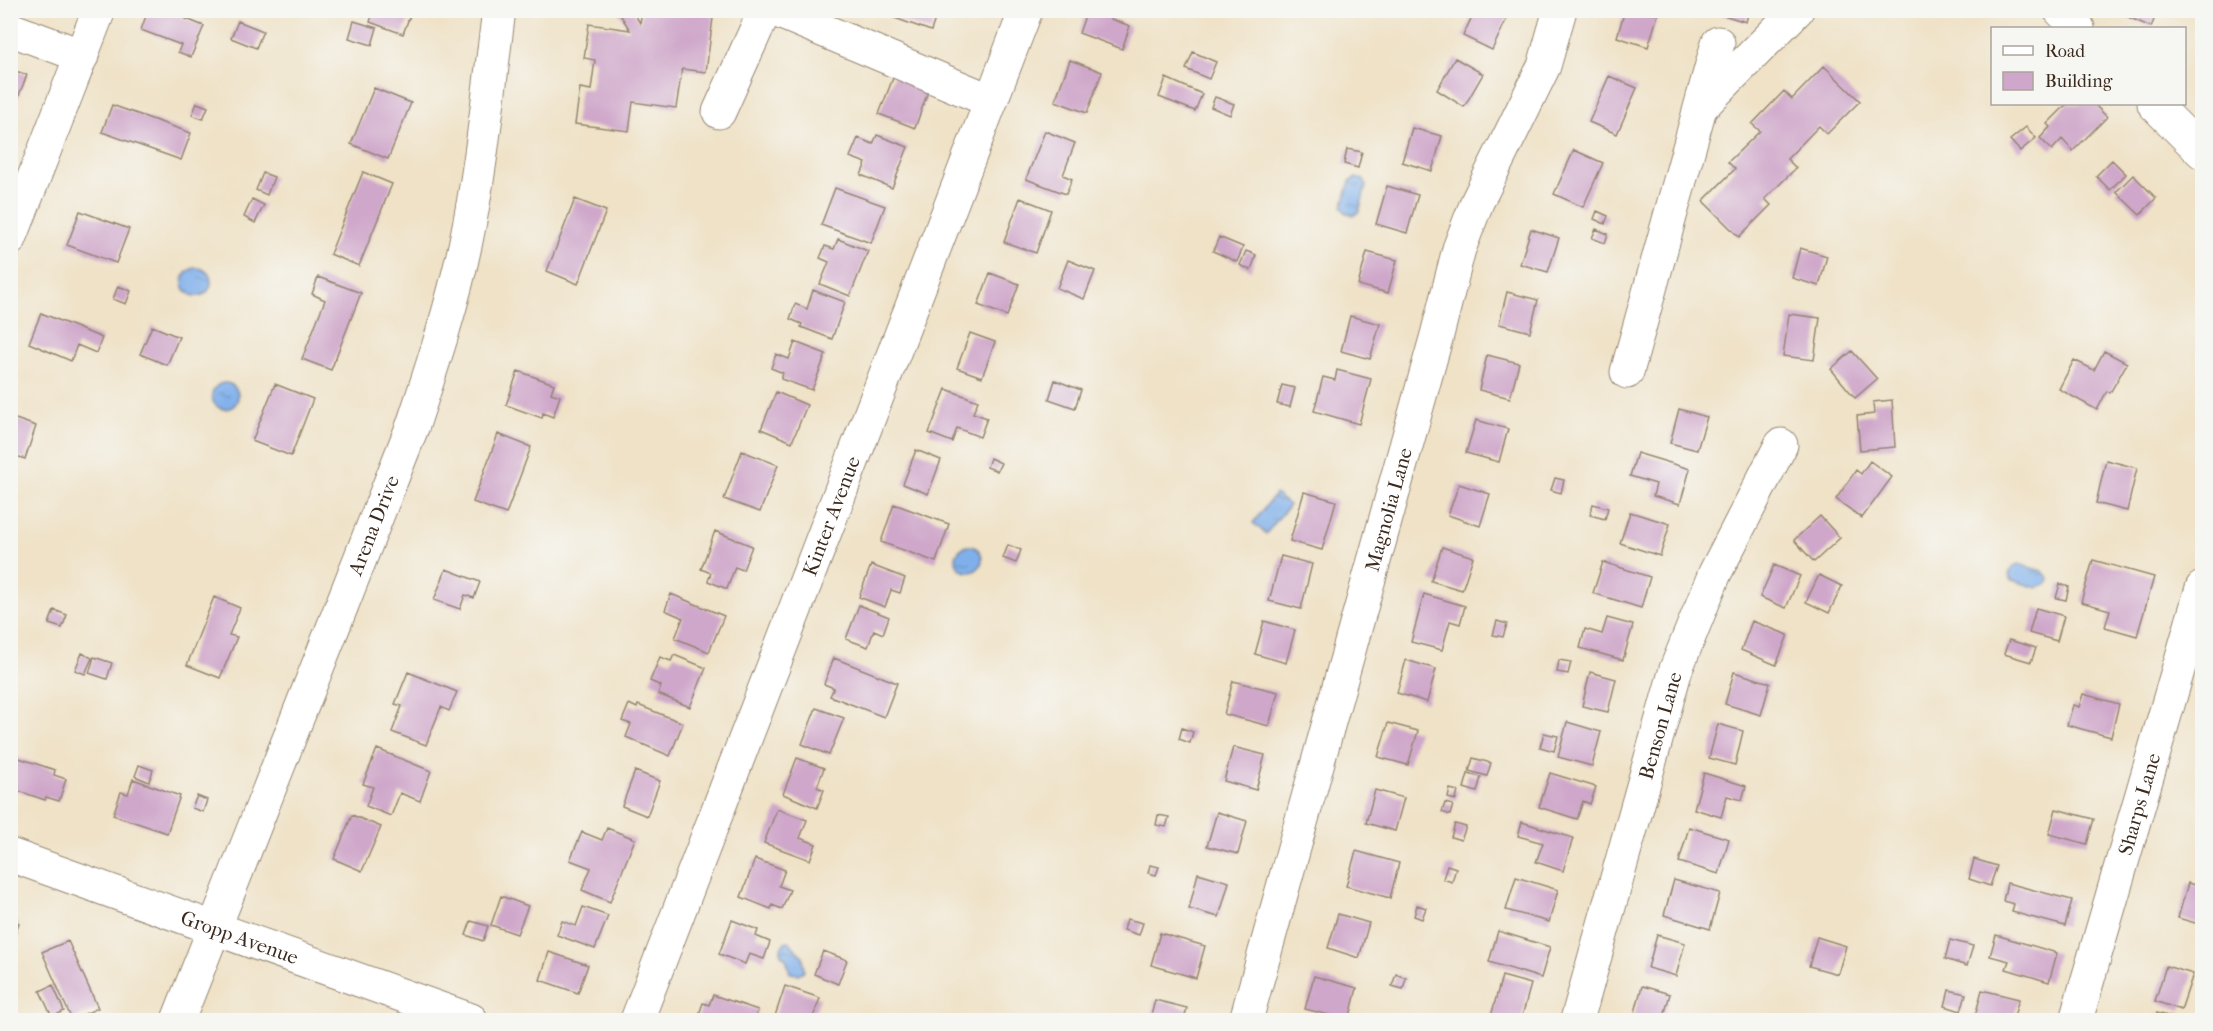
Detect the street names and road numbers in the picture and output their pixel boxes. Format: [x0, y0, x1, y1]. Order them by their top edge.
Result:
street label: Magnolia Lane [1361, 445, 1417, 574]
street label: Kinter Avenue [798, 453, 865, 579]
street label: Arena Drive [343, 472, 404, 580]
street label: Benson Lane [1634, 669, 1687, 782]
street label: Sharps Lane [2114, 750, 2165, 858]
street label: Gropp Avenue [178, 906, 302, 969]

